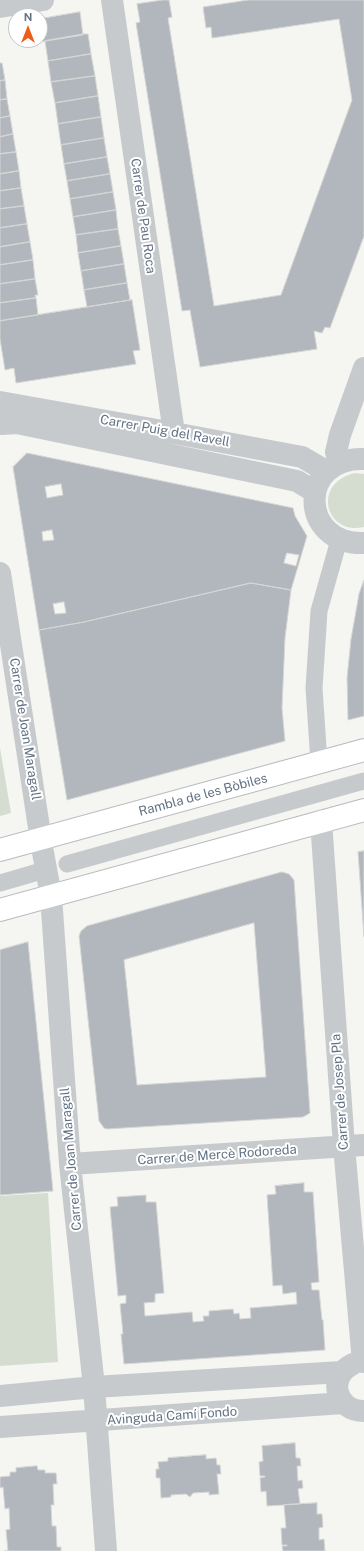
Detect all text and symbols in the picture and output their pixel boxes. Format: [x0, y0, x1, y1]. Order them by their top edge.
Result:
north arrow [8, 8, 48, 48]
text: N [24, 11, 32, 23]
street label: Carrer de Pau Roca [127, 157, 159, 275]
street label: Carrer Puig del Ravell [99, 412, 231, 450]
street label: Carrer de Joan Maragall [6, 657, 44, 801]
street label: Rambla de les Bòbiles [137, 770, 269, 820]
street label: Carrer de Josep Pla [328, 1033, 352, 1151]
street label: Carrer de Joan Maragall [57, 1087, 85, 1231]
street label: Carrer de Mercè Rodoreda [137, 1142, 297, 1168]
street label: Avinguda Camí Fondo [106, 1404, 238, 1428]

